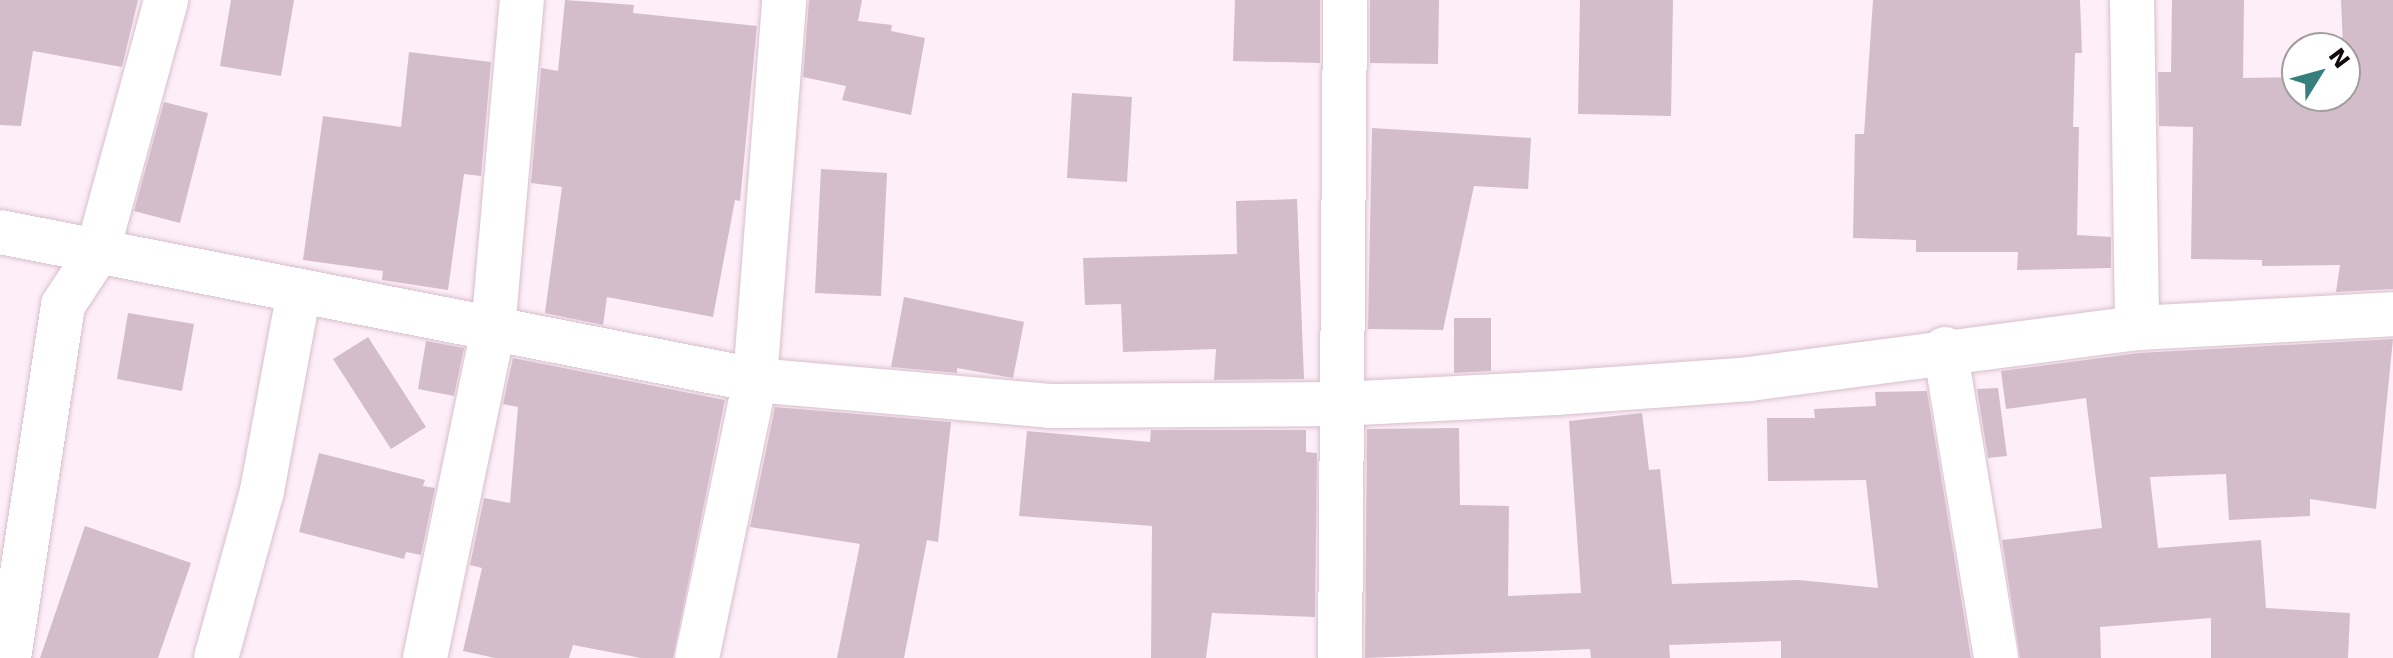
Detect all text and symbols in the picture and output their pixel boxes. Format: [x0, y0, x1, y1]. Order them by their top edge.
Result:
north arrow [2281, 32, 2361, 112]
text: N [2323, 44, 2354, 73]

